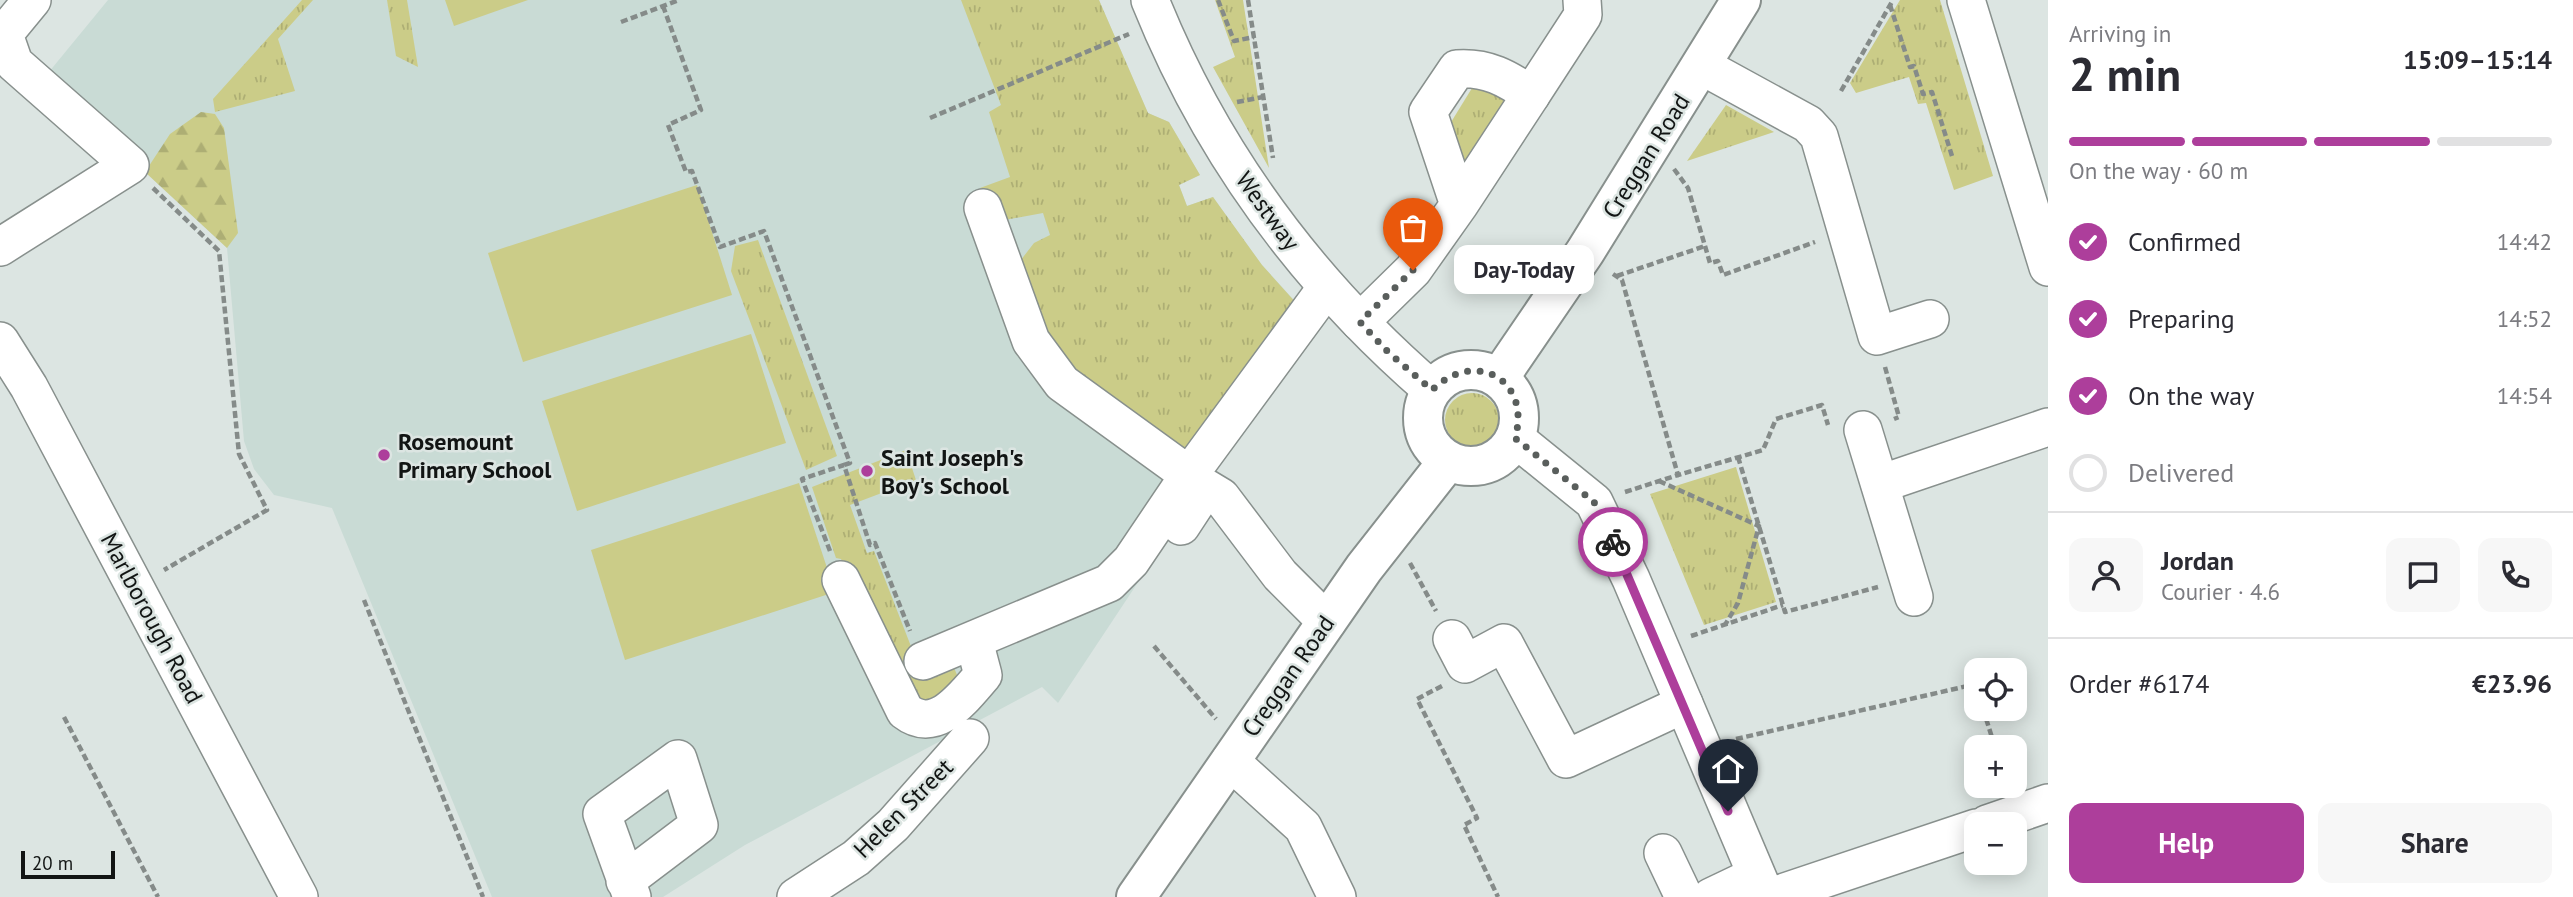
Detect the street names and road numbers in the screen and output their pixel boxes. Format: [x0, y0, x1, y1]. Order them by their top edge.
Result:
street label: Creggan Road [1595, 88, 1697, 224]
street label: Westway [1229, 165, 1307, 257]
street label: Marlborough Road [94, 527, 210, 709]
street label: Creggan Road [1235, 609, 1341, 743]
street label: Helen Street [847, 752, 959, 864]

